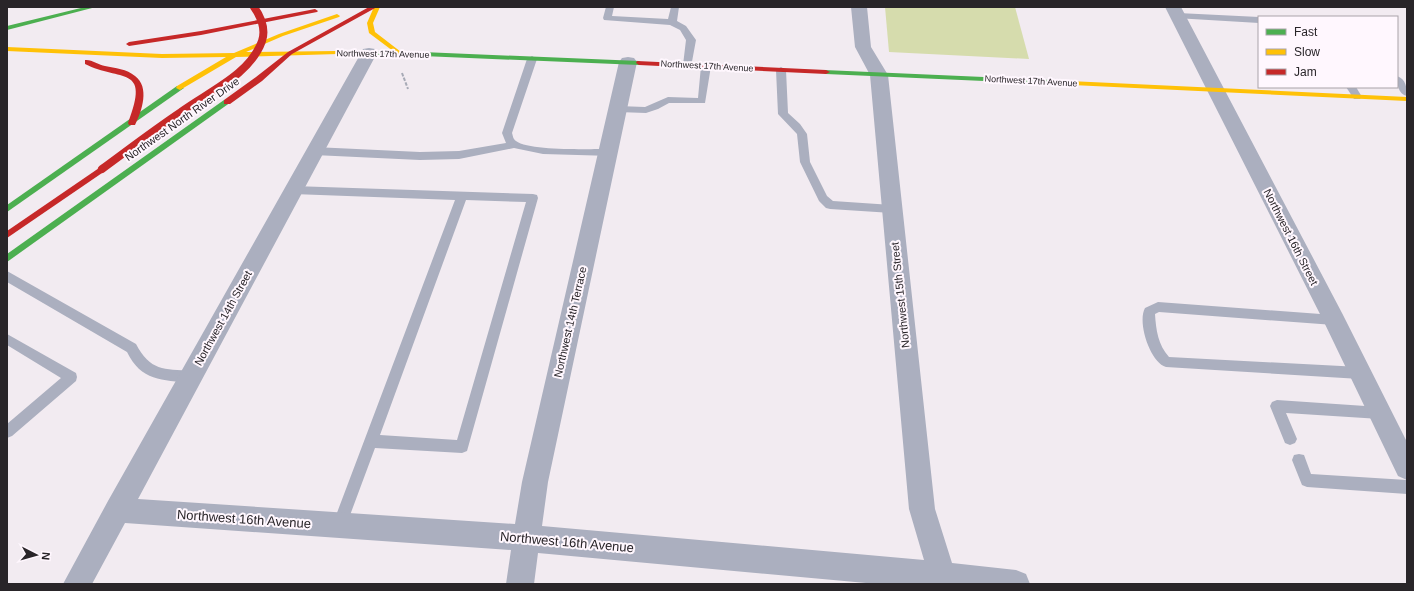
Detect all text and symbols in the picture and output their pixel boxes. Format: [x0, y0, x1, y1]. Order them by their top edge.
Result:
legend [1258, 16, 1398, 88]
text: Fast [1294, 25, 1318, 39]
text: Slow [1294, 45, 1320, 59]
street label: Northwest 17th Avenue [336, 48, 430, 60]
street label: Northwest 17th Avenue [660, 59, 754, 73]
text: Jam [1294, 65, 1317, 79]
street label: Northwest 17th Avenue [984, 74, 1078, 88]
street label: Northwest North River Drive [122, 75, 242, 163]
street label: Northwest 16th Street [1262, 187, 1320, 287]
street label: Northwest 15th Street [888, 241, 912, 349]
street label: Northwest 14th Terrace [551, 265, 589, 379]
street label: Northwest 14th Street [192, 269, 254, 367]
street label: Northwest 16th Avenue [177, 507, 311, 531]
street label: Northwest 16th Avenue [500, 529, 634, 555]
north arrow [16, 535, 56, 575]
text: N [40, 551, 52, 561]

